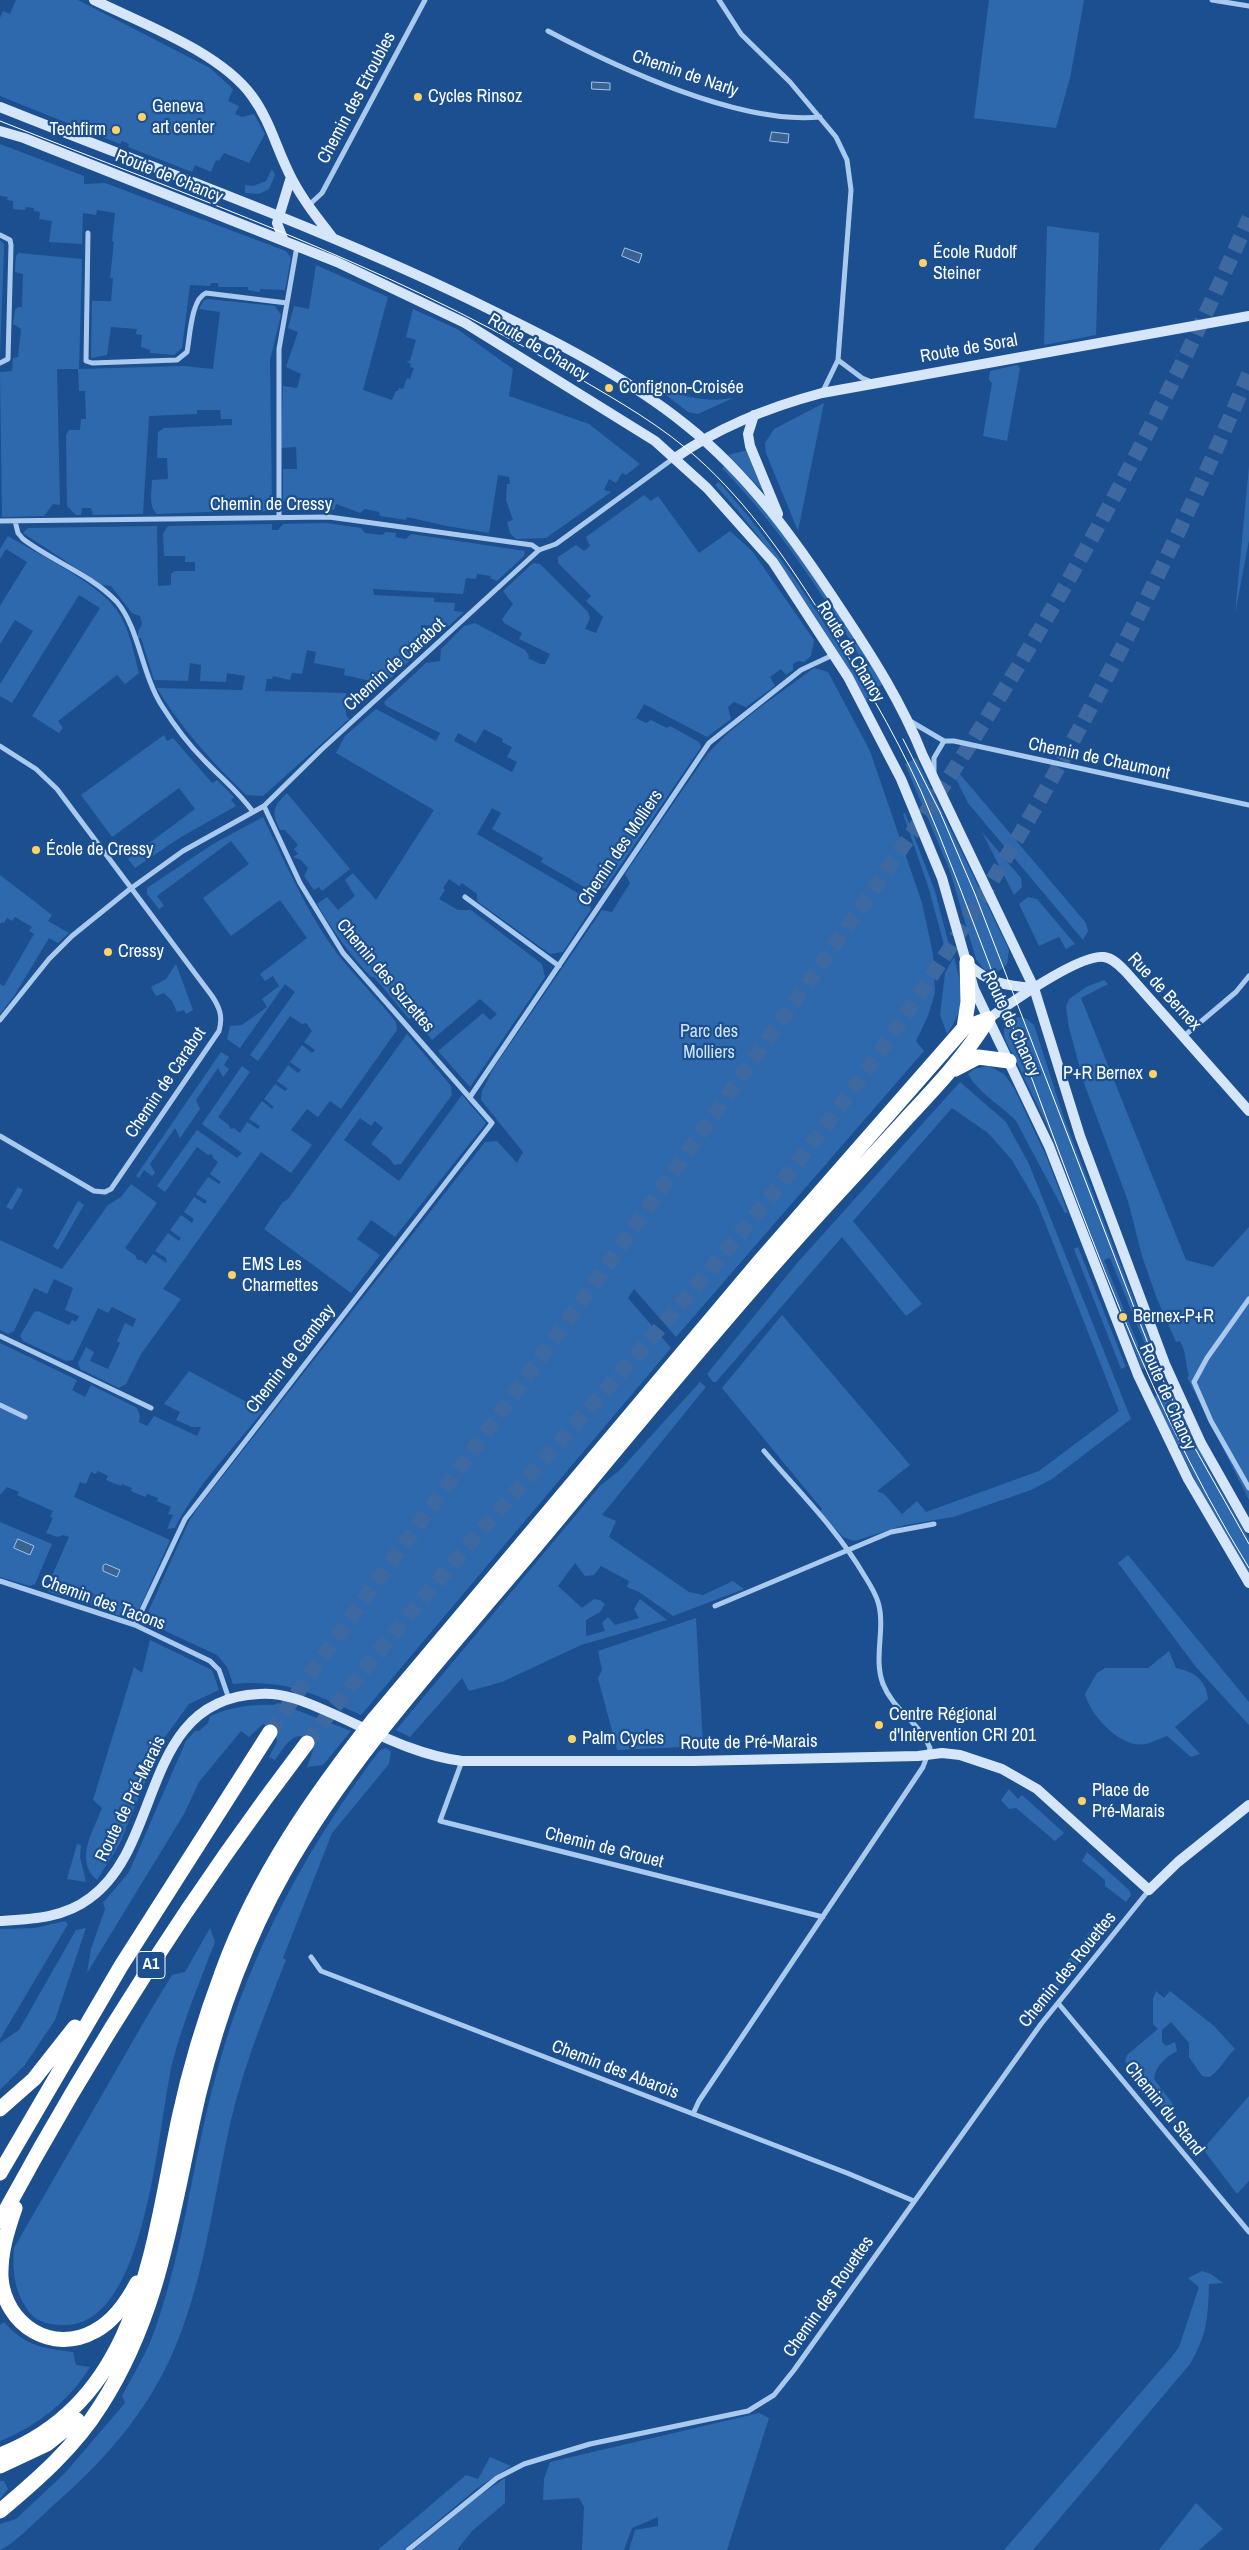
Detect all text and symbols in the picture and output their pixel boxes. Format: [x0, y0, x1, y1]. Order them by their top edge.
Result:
street label: Chemin des Etroubles [313, 28, 401, 168]
street label: Chemin de Narly [629, 46, 741, 102]
place label: Cycles Rinsoz [428, 86, 522, 108]
marker: Cycles Rinsoz [412, 91, 424, 103]
place label: Geneva art center [152, 96, 214, 138]
marker: Geneva art center [136, 111, 148, 123]
place label: Techfirm [49, 119, 106, 141]
marker: Techfirm [110, 124, 122, 136]
street label: Route de Chancy [112, 146, 226, 208]
place label: École Rudolf Steiner [933, 242, 1017, 284]
marker: École Rudolf Steiner [917, 257, 929, 269]
street label: Route de Chancy [484, 309, 592, 387]
street label: Route de Soral [919, 330, 1019, 368]
place label: Confignon-Croisée [619, 377, 744, 399]
marker: Confignon-Croisée [603, 382, 615, 394]
street label: Chemin de Cressy [210, 494, 332, 516]
street label: Route de Chancy [811, 598, 889, 706]
street label: Chemin de Carabot [340, 614, 450, 716]
street label: Chemin de Chaumont [1026, 733, 1172, 785]
street label: Chemin des Molliers [574, 786, 668, 910]
place label: École de Cressy [46, 839, 153, 861]
marker: École de Cressy [30, 844, 42, 856]
street label: Chemin des Suzettes [331, 915, 439, 1037]
place label: Cressy [118, 941, 164, 963]
marker: Cressy [102, 946, 114, 958]
street label: Rue de Bernex [1123, 949, 1205, 1035]
street label: Route de Chancy [977, 968, 1045, 1080]
park label: Parc des Molliers [680, 1021, 738, 1064]
street label: Chemin de Carabot [121, 1024, 211, 1142]
place label: P+R Bernex [1063, 1063, 1143, 1085]
marker: P+R Bernex [1147, 1068, 1159, 1080]
place label: EMS Les Charmettes [242, 1254, 318, 1296]
marker: EMS Les Charmettes [226, 1269, 238, 1281]
street label: Chemin de Gambay [242, 1300, 340, 1418]
place label: Bernex-P+R [1133, 1306, 1214, 1328]
marker: Bernex-P+R [1117, 1311, 1129, 1323]
street label: Route de Chancy [1134, 1341, 1200, 1453]
street label: Chemin des Tacons [38, 1570, 168, 1636]
place label: Centre Régional d'Intervention CRI 201 [889, 1704, 1036, 1746]
marker: Centre Régional d'Intervention CRI 201 [873, 1719, 885, 1731]
place label: Palm Cycles [582, 1728, 664, 1750]
street label: Route de Pré-Marais [680, 1731, 818, 1755]
street label: Route de Pré-Marais [91, 1733, 171, 1865]
marker: Palm Cycles [566, 1733, 578, 1745]
place label: Place de Pré-Marais [1092, 1780, 1165, 1822]
marker: Place de Pré-Marais [1076, 1795, 1088, 1807]
street label: Chemin de Grouet [542, 1823, 666, 1873]
street label: Chemin des Rouettes [1015, 1908, 1121, 2032]
road number: A1 [137, 1952, 165, 1978]
street label: Chemin des Abarois [548, 2036, 682, 2104]
street label: Chemin du Stand [1119, 2058, 1209, 2160]
street label: Chemin des Rouettes [779, 2232, 879, 2362]

